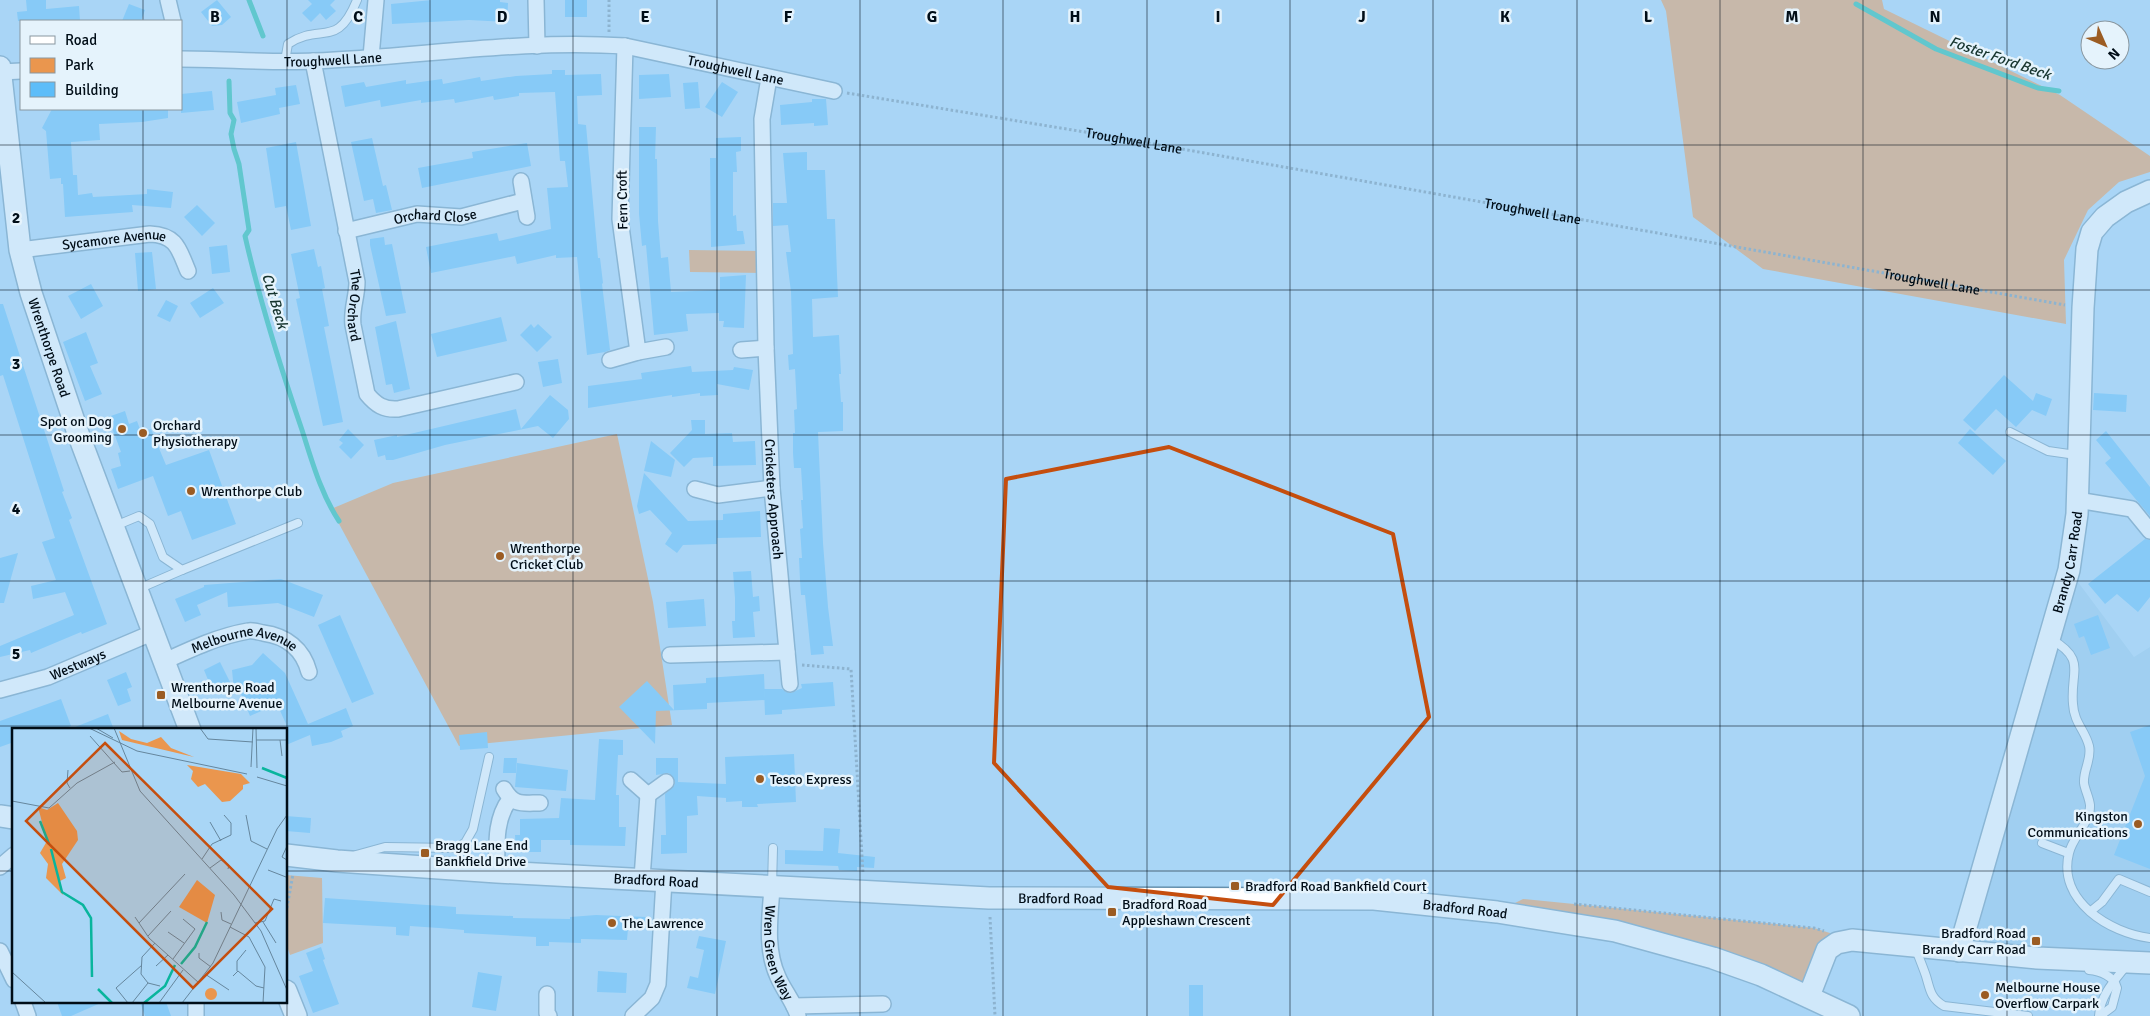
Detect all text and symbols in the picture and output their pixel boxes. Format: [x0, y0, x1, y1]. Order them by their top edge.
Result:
text: B [210, 7, 220, 27]
text: C [353, 7, 363, 27]
text: D [497, 7, 508, 27]
text: E [640, 7, 650, 27]
text: F [784, 7, 793, 27]
text: G [927, 7, 937, 27]
text: H [1070, 7, 1080, 27]
text: I [1215, 7, 1221, 27]
text: J [1358, 7, 1366, 27]
text: K [1500, 7, 1510, 27]
text: L [1644, 7, 1653, 27]
text: M [1785, 7, 1799, 27]
text: N [1929, 7, 1941, 27]
legend [20, 20, 182, 110]
north arrow [2080, 20, 2130, 70]
text: Road [65, 31, 97, 49]
water label: Foster Ford Beck [1947, 32, 2055, 84]
text: N [2104, 44, 2123, 63]
street label: Troughwell Lane [284, 49, 382, 71]
street label: Troughwell Lane [686, 52, 785, 89]
text: Park [65, 56, 94, 74]
text: Building [65, 81, 119, 99]
street label: Troughwell Lane [1084, 124, 1184, 158]
street label: Fern Croft [613, 170, 632, 230]
street label: Troughwell Lane [1483, 195, 1583, 228]
street label: Orchard Close [392, 205, 479, 228]
text: 2 [12, 208, 20, 228]
street label: Sycamore Avenue [61, 226, 169, 254]
street label: Troughwell Lane [1882, 265, 1981, 299]
street label: The Orchard [344, 268, 365, 343]
water label: Cut Beck [258, 271, 292, 332]
street label: Wrenthorpe Road [24, 296, 73, 400]
text: 3 [12, 354, 20, 374]
place label: Spot on Dog Grooming [40, 413, 112, 446]
place label: Orchard Physiotherapy [153, 417, 238, 450]
marker: Spot on Dog Grooming [116, 423, 128, 435]
marker: Orchard Physiotherapy [137, 427, 149, 439]
street label: Cricketers Approach [761, 438, 787, 560]
place label: Wrenthorpe Club [201, 483, 302, 500]
marker: Wrenthorpe Club [185, 485, 197, 497]
text: 4 [12, 499, 21, 519]
street label: Brandy Carr Road [2049, 510, 2086, 615]
place label: Wrenthorpe Cricket Club [510, 540, 583, 573]
marker: Wrenthorpe Cricket Club [494, 550, 506, 562]
text: Melbourne Avenue [188, 623, 301, 657]
text: 5 [12, 644, 20, 664]
street label: Melbourne Avenue [187, 644, 299, 660]
street label: Westways [47, 645, 108, 684]
place label: Wrenthorpe Road Melbourne Avenue [171, 679, 282, 712]
marker: Wrenthorpe Road Melbourne Avenue [155, 689, 167, 701]
inset map [12, 728, 288, 1004]
place label: Tesco Express [770, 771, 852, 788]
marker: Tesco Express [754, 773, 766, 785]
place label: Kingston Communications [2028, 808, 2128, 841]
marker: Kingston Communications [2132, 818, 2144, 830]
place label: Bragg Lane End Bankfield Drive [435, 837, 528, 870]
marker: Bragg Lane End Bankfield Drive [419, 847, 431, 859]
street label: Bradford Road [613, 870, 699, 892]
place label: Bradford Road Bankfield Court [1245, 878, 1427, 895]
marker: Bradford Road Bankfield Court [1229, 880, 1241, 892]
street label: Bradford Road [1018, 890, 1103, 907]
place label: Bradford Road Appleshawn Crescent [1122, 896, 1251, 929]
street label: Bradford Road [1422, 896, 1509, 923]
street label: Wren Green Way [760, 904, 797, 1004]
marker: Bradford Road Appleshawn Crescent [1106, 906, 1118, 918]
place label: The Lawrence [622, 915, 704, 932]
marker: The Lawrence [606, 917, 618, 929]
place label: Bradford Road Brandy Carr Road [1922, 925, 2026, 958]
marker: Bradford Road Brandy Carr Road [2030, 935, 2042, 947]
place label: Melbourne House Overflow Carpark [1995, 979, 2100, 1012]
marker: Melbourne House Overflow Carpark [1979, 989, 1991, 1001]

